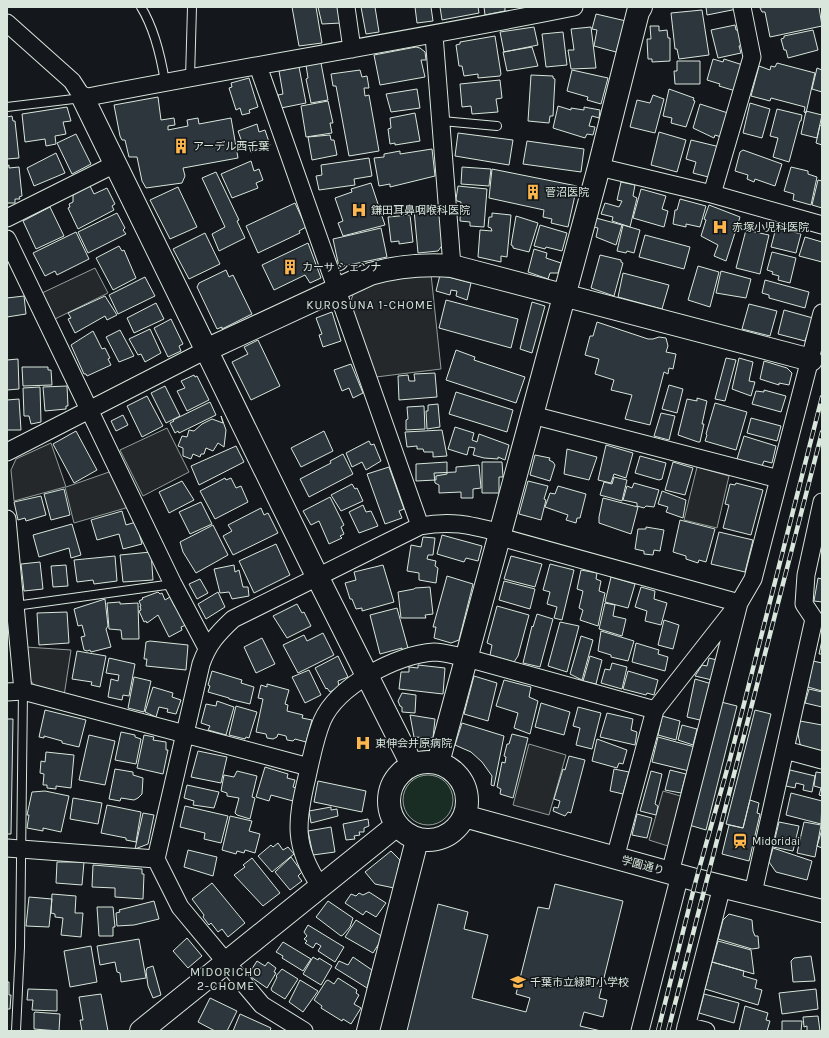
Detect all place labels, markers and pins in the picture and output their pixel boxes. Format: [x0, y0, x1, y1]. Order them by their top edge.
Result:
building icon: アーデル西千葉 [172, 137, 190, 155]
place label: アーデル西千葉 [193, 140, 269, 153]
building icon: 菅沼医院 [524, 183, 542, 201]
place label: 菅沼医院 [545, 186, 589, 199]
hospital icon: 鎌田耳鼻咽喉科医院 [350, 201, 368, 219]
place label: 鎌田耳鼻咽喉科医院 [371, 204, 470, 217]
hospital icon: 赤塚小児科医院 [711, 218, 729, 236]
place label: 赤塚小児科医院 [732, 221, 809, 234]
building icon: カーサ シェンナ [281, 258, 299, 276]
place label: カーサ シェンナ [302, 261, 381, 274]
hospital icon: 東伸会井原病院 [354, 734, 372, 752]
place label: 東伸会井原病院 [375, 737, 452, 750]
station icon: Midoridai [731, 832, 749, 850]
place label: Midoridai [752, 835, 800, 848]
school or university icon: 千葉市立緑町小学校 [509, 973, 527, 991]
place label: 千葉市立緑町小学校 [530, 976, 629, 989]

